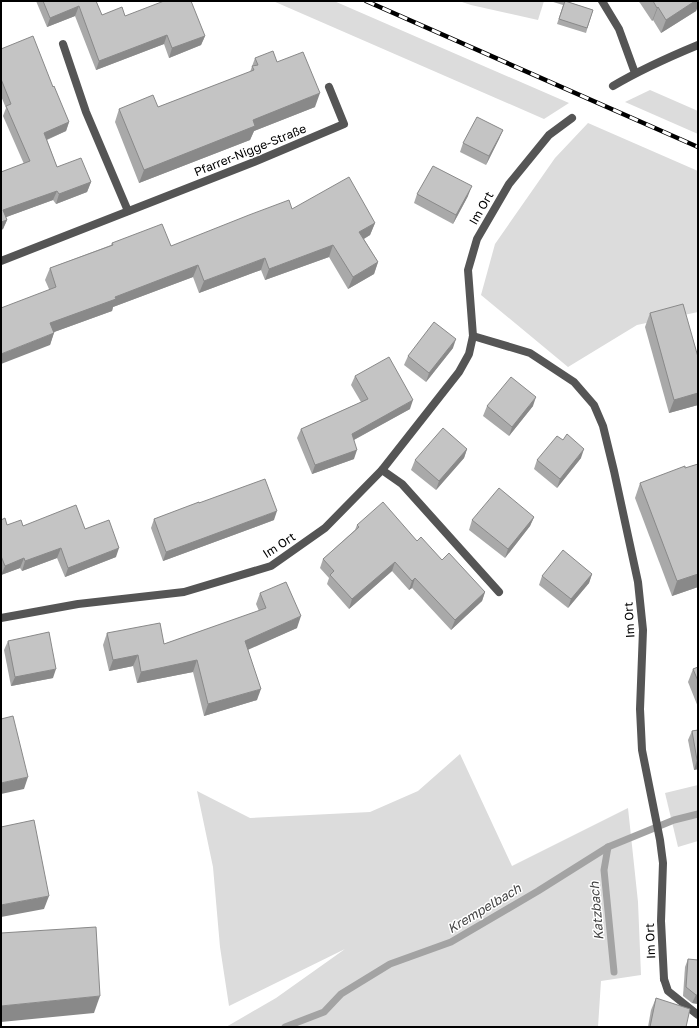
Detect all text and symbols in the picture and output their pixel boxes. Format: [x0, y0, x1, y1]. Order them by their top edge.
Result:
street label: Pfarrer-Nigge-Straße [192, 121, 308, 179]
street label: Im Ort [466, 188, 497, 227]
street label: Im Ort [260, 529, 298, 561]
street label: Im Ort [621, 601, 637, 638]
water label: Krempelbach [444, 879, 525, 936]
water label: Katzbach [585, 880, 607, 941]
street label: Im Ort [642, 923, 658, 959]

